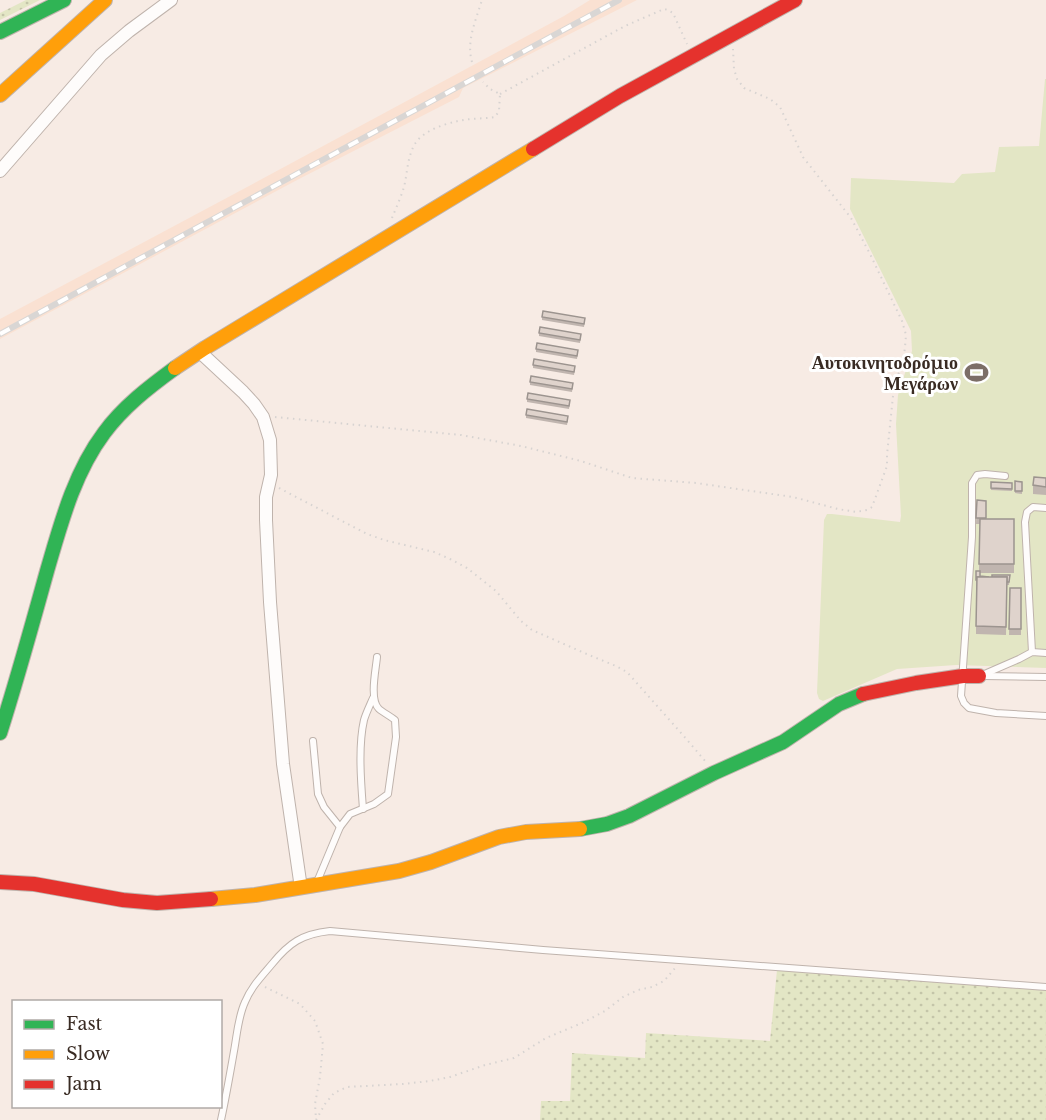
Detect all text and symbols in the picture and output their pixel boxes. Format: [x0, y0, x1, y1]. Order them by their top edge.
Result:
place label: Αυτοκινητοδρόμιο Μεγάρων [812, 352, 958, 395]
sports icon: Αυτοκινητοδρόμιο Μεγάρων [963, 360, 989, 386]
legend [12, 1000, 222, 1108]
text: Fast [66, 1013, 103, 1035]
text: Slow [66, 1043, 111, 1065]
text: Jam [64, 1073, 102, 1095]

